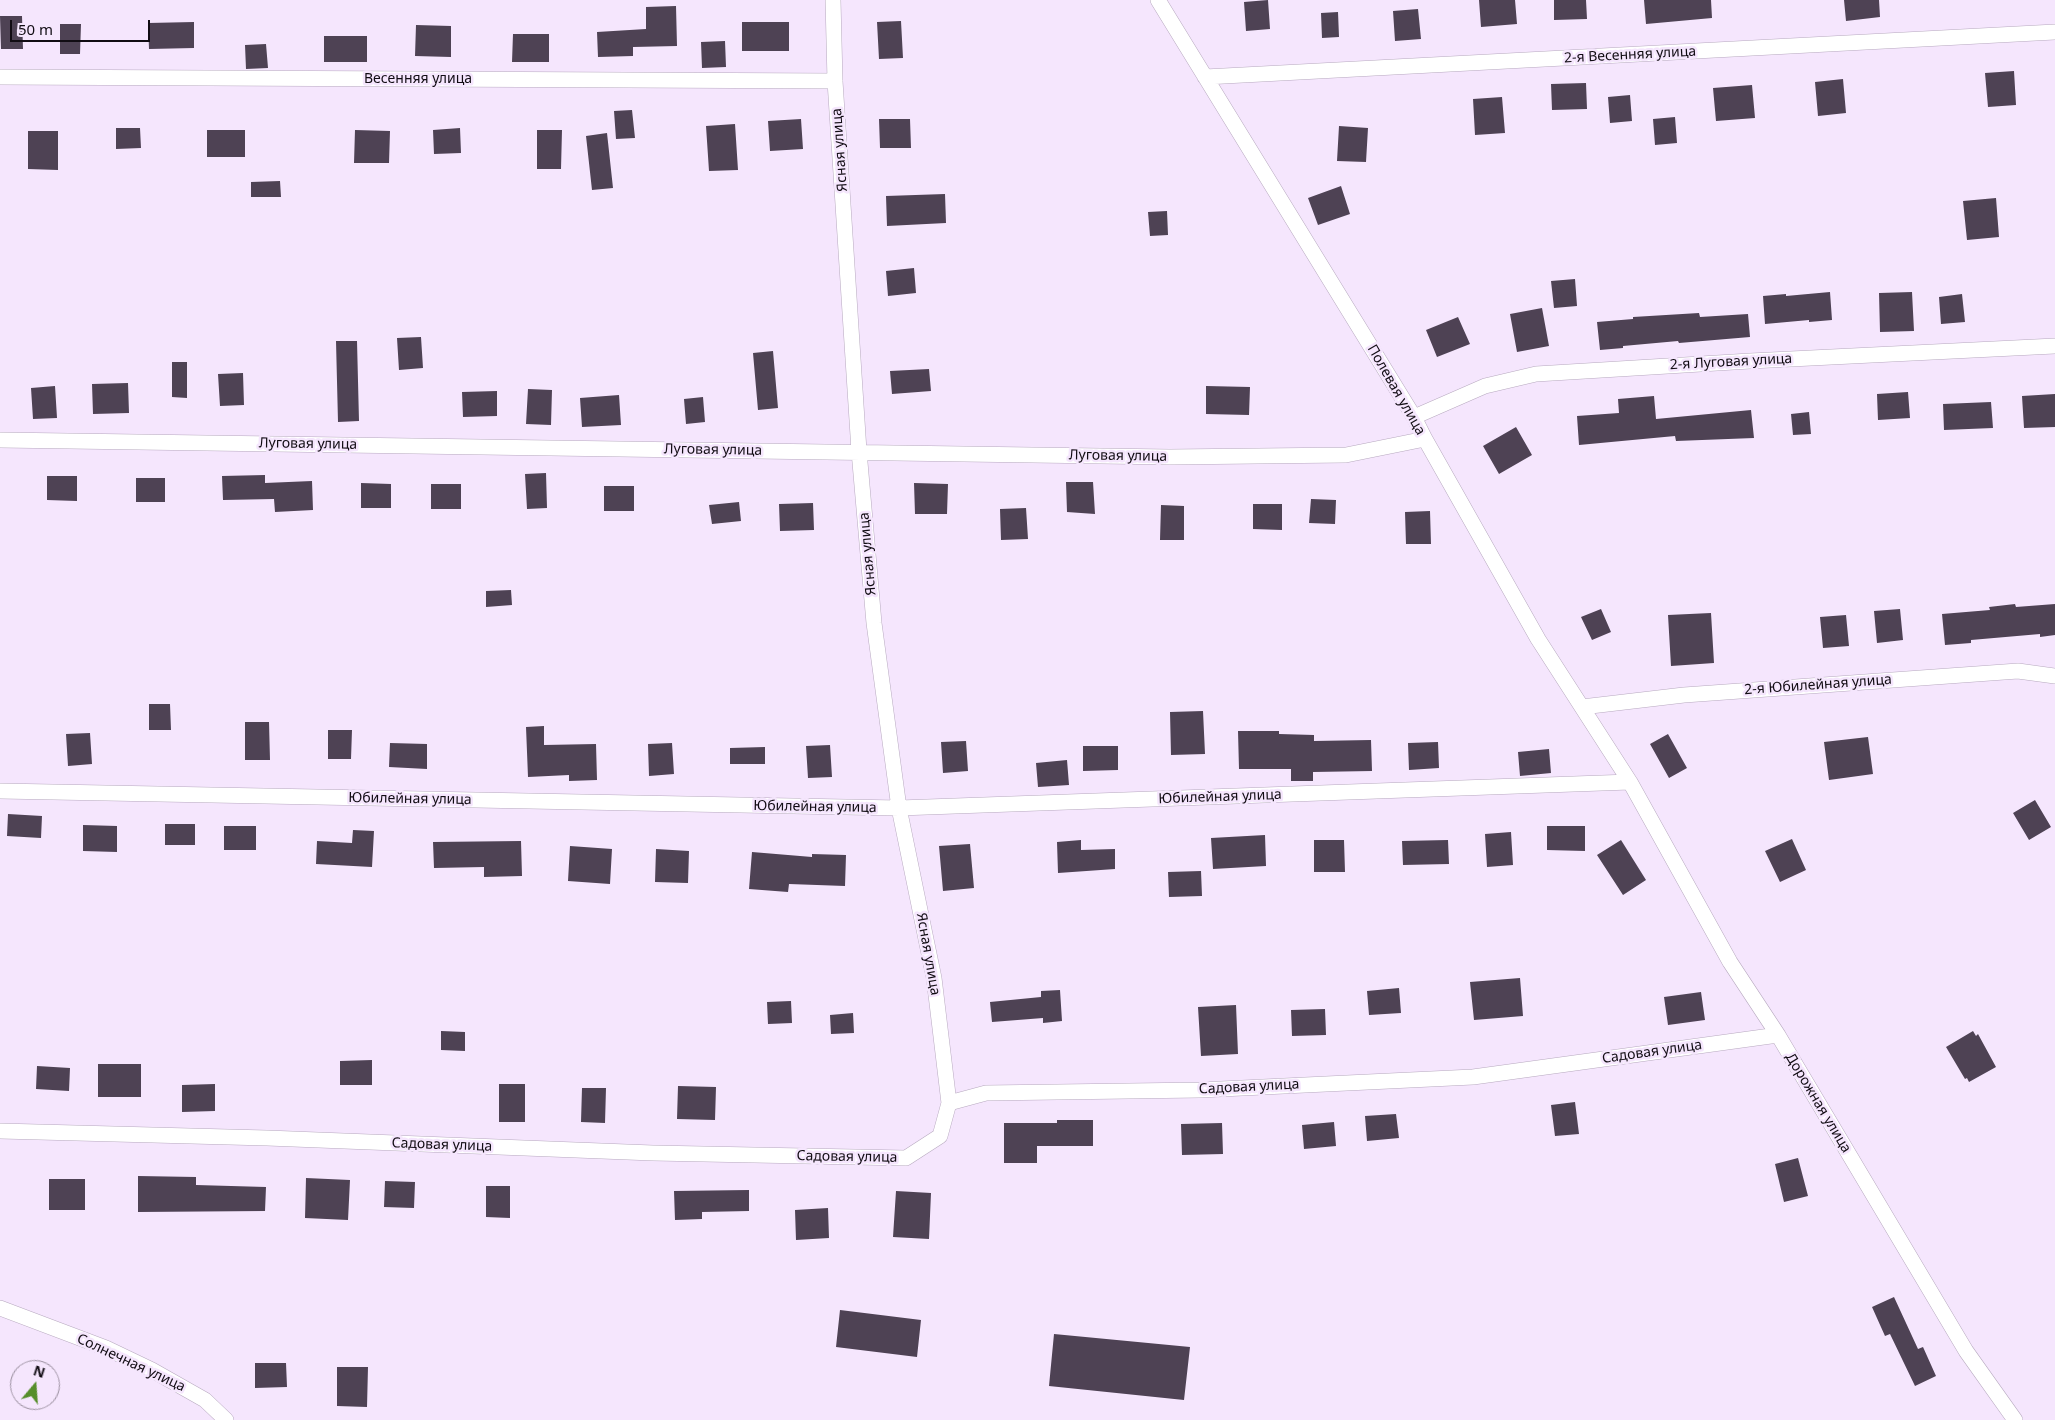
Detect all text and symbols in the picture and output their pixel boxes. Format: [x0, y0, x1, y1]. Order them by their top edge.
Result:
scale bar [12, 10, 152, 42]
text: 50 m [18, 19, 53, 39]
street label: 2-я Весенняя улица [1564, 43, 1696, 67]
street label: Весенняя улица [364, 71, 472, 87]
street label: Ясная улица [829, 108, 851, 192]
street label: Полевая улица [1363, 342, 1429, 438]
street label: 2-я Луговая улица [1669, 350, 1793, 374]
street label: Луговая улица [259, 435, 357, 453]
street label: Луговая улица [664, 441, 762, 459]
street label: Луговая улица [1069, 447, 1167, 465]
street label: Ясная улица [856, 512, 880, 596]
street label: 2-я Юбилейная улица [1744, 671, 1892, 699]
street label: Юбилейная улица [1158, 786, 1282, 808]
street label: Юбилейная улица [348, 790, 472, 808]
street label: Юбилейная улица [753, 798, 877, 816]
street label: Ясная улица [912, 911, 944, 997]
street label: Садовая улица [1601, 1037, 1703, 1067]
street label: Дорожная улица [1782, 1050, 1854, 1156]
street label: Садовая улица [1198, 1076, 1300, 1098]
street label: Садовая улица [391, 1135, 493, 1155]
street label: Садовая улица [797, 1148, 897, 1166]
street label: Солнечная улица [74, 1331, 188, 1395]
north arrow [10, 1360, 60, 1410]
text: N [31, 1360, 48, 1382]

